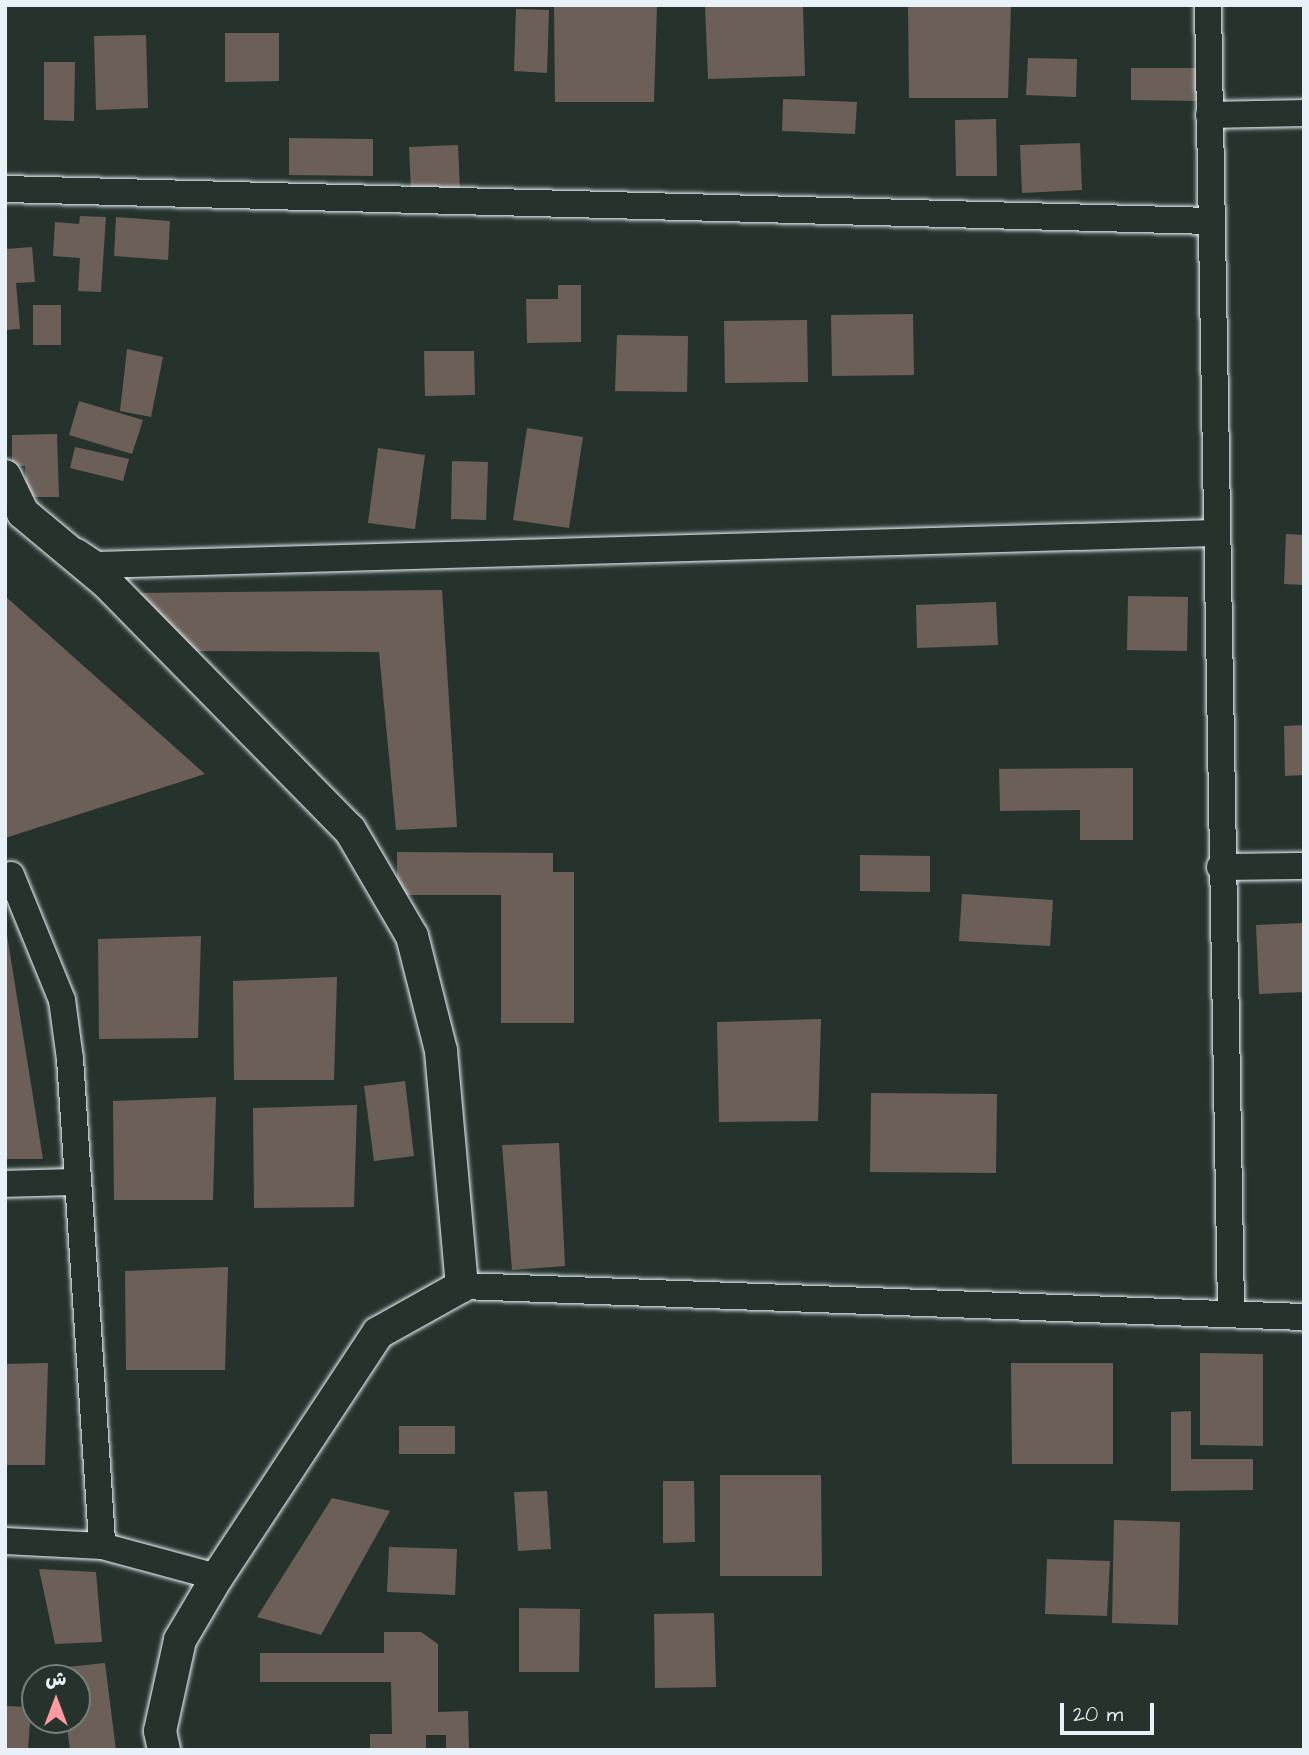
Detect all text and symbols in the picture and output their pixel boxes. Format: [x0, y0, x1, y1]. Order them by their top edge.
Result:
north arrow [21, 1664, 91, 1734]
text: ش [46, 1666, 66, 1693]
scale bar [1064, 1688, 1158, 1732]
text: 20 m [1073, 1700, 1123, 1729]

